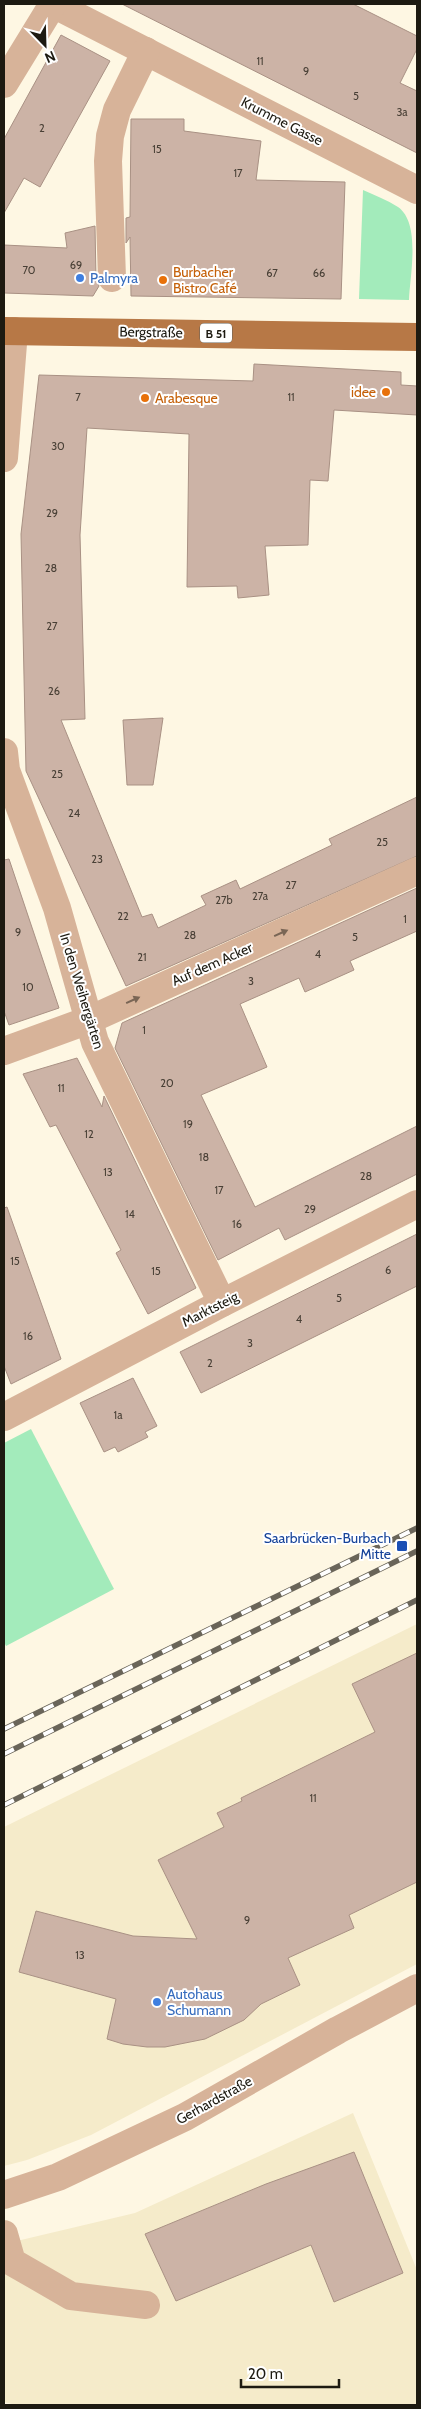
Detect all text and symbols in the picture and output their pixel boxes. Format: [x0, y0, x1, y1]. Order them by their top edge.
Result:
north arrow [20, 20, 70, 70]
text: N [42, 47, 58, 67]
house number: 11 [256, 54, 264, 68]
house number: 9 [303, 64, 309, 78]
house number: 5 [353, 89, 359, 103]
street label: Krumme Gasse [238, 93, 326, 149]
house number: 3a [396, 105, 408, 119]
house number: 2 [39, 121, 45, 135]
house number: 15 [152, 142, 162, 156]
house number: 17 [233, 166, 243, 180]
house number: 69 [70, 258, 82, 272]
house number: 70 [22, 263, 36, 277]
place label: Burbacher Bistro Café [173, 263, 237, 297]
house number: 67 [266, 266, 278, 280]
house number: 66 [313, 266, 325, 280]
place label: Palmyra [90, 269, 138, 287]
marker: Palmyra [74, 272, 86, 284]
marker: Burbacher Bistro Café [157, 274, 169, 286]
street label: Bergstraße [119, 322, 183, 342]
road number: B 51 [200, 323, 232, 342]
place label: idee [351, 383, 376, 401]
marker: idee [380, 386, 392, 398]
place label: Arabesque [155, 389, 218, 407]
house number: 7 [75, 390, 81, 404]
house number: 11 [287, 390, 295, 404]
marker: Arabesque [139, 392, 151, 404]
house number: 30 [51, 439, 65, 453]
house number: 29 [46, 506, 58, 520]
house number: 28 [45, 561, 57, 575]
house number: 27 [46, 619, 58, 633]
house number: 26 [48, 684, 60, 698]
house number: 25 [51, 767, 63, 781]
house number: 24 [68, 806, 81, 820]
house number: 25 [376, 835, 388, 849]
house number: 23 [91, 852, 103, 866]
house number: 27 [285, 878, 297, 892]
house number: 27a [252, 889, 269, 903]
house number: 27b [215, 893, 233, 907]
house number: 22 [117, 909, 129, 923]
house number: 1 [403, 912, 407, 926]
house number: 9 [15, 925, 21, 939]
house number: 28 [184, 928, 196, 942]
one-way arrow [274, 928, 288, 936]
house number: 5 [352, 930, 358, 944]
street label: In den Weihergärten [56, 931, 108, 1051]
street label: Auf dem Acker [169, 938, 256, 990]
house number: 4 [315, 947, 322, 961]
house number: 21 [137, 950, 147, 964]
house number: 3 [248, 974, 254, 988]
house number: 10 [22, 980, 34, 994]
one-way arrow [126, 995, 140, 1003]
house number: 1 [142, 1023, 146, 1037]
house number: 20 [160, 1076, 174, 1090]
house number: 11 [57, 1081, 65, 1095]
house number: 19 [183, 1117, 193, 1131]
house number: 12 [84, 1127, 94, 1141]
house number: 18 [199, 1150, 209, 1164]
house number: 13 [103, 1165, 113, 1179]
house number: 28 [360, 1169, 372, 1183]
house number: 17 [214, 1183, 224, 1197]
house number: 29 [304, 1202, 316, 1216]
house number: 14 [125, 1207, 136, 1221]
house number: 16 [232, 1217, 242, 1231]
house number: 15 [10, 1254, 20, 1268]
house number: 6 [385, 1263, 391, 1277]
house number: 15 [151, 1264, 161, 1278]
street label: Marktsteig [179, 1287, 242, 1331]
house number: 5 [336, 1291, 342, 1305]
house number: 4 [296, 1312, 303, 1326]
house number: 16 [23, 1329, 33, 1343]
house number: 3 [247, 1336, 253, 1350]
house number: 2 [207, 1356, 213, 1370]
house number: 1a [114, 1408, 123, 1422]
place label: Saarbrücken-Burbach Mitte [264, 1529, 391, 1563]
marker: Saarbrücken-Burbach Mitte [395, 1539, 409, 1553]
house number: 11 [309, 1791, 317, 1805]
house number: 9 [244, 1913, 250, 1927]
house number: 13 [75, 1948, 85, 1962]
place label: Autohaus Schumann [167, 1985, 231, 2019]
marker: Autohaus Schumann [151, 1996, 163, 2008]
street label: Gerhardstraße [173, 2072, 255, 2128]
scale bar [241, 2356, 338, 2388]
text: 20 m [248, 2365, 283, 2383]

